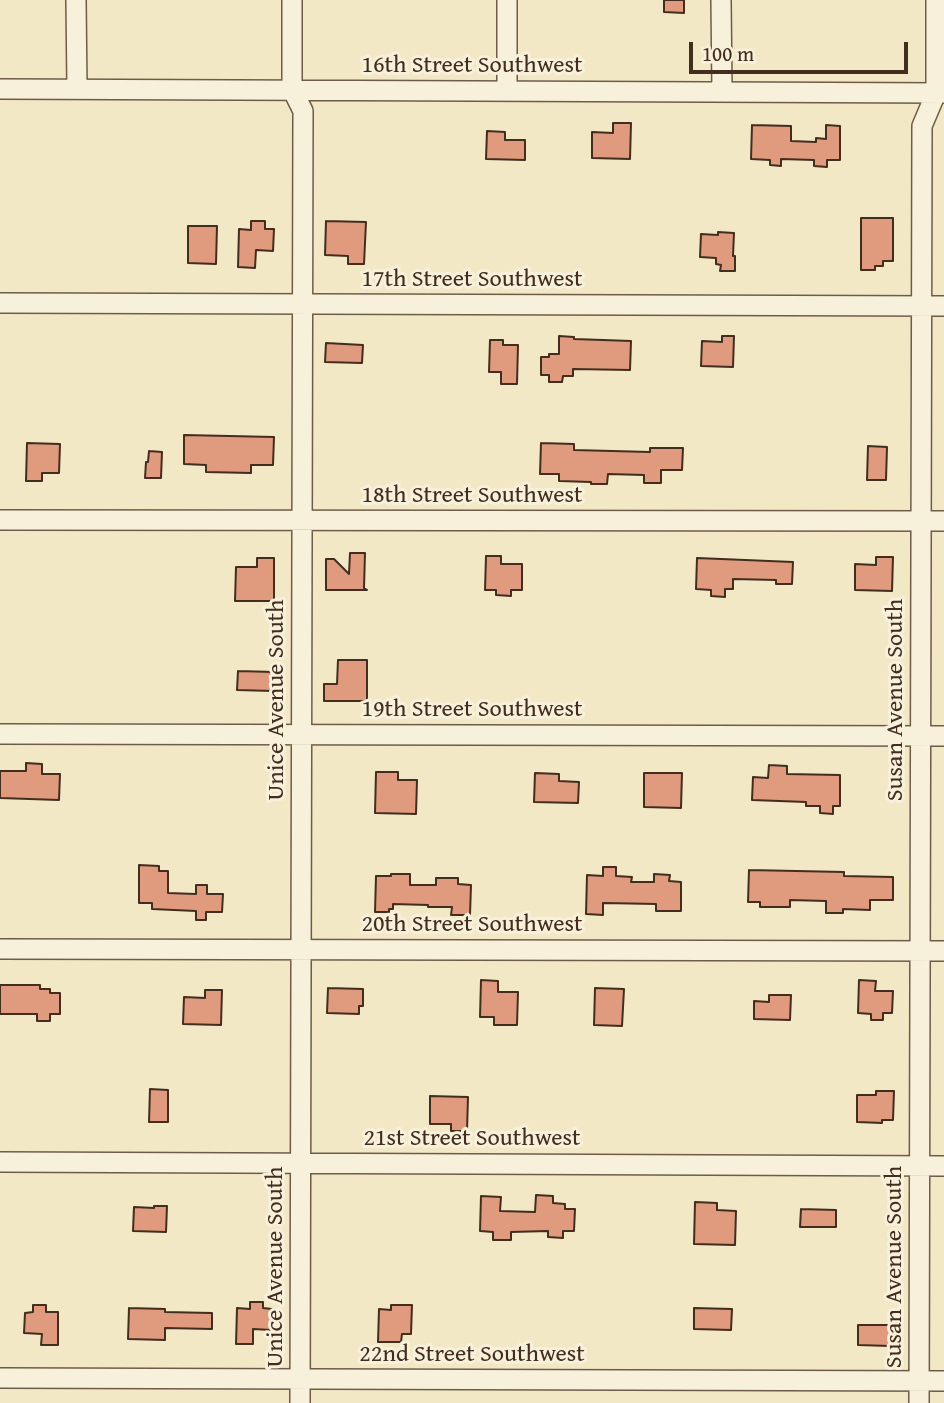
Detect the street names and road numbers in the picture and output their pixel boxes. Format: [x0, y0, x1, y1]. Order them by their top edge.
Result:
street label: 16th Street Southwest [361, 52, 583, 80]
street label: 17th Street Southwest [361, 266, 583, 294]
street label: 18th Street Southwest [361, 482, 583, 510]
street label: Unice Avenue South [263, 599, 291, 801]
street label: Susan Avenue South [882, 599, 910, 801]
street label: 19th Street Southwest [361, 696, 583, 724]
street label: 20th Street Southwest [361, 911, 583, 939]
street label: 21st Street Southwest [363, 1125, 581, 1153]
street label: Unice Avenue South [262, 1166, 290, 1368]
street label: Susan Avenue South [881, 1166, 909, 1368]
street label: 22nd Street Southwest [359, 1341, 585, 1369]

